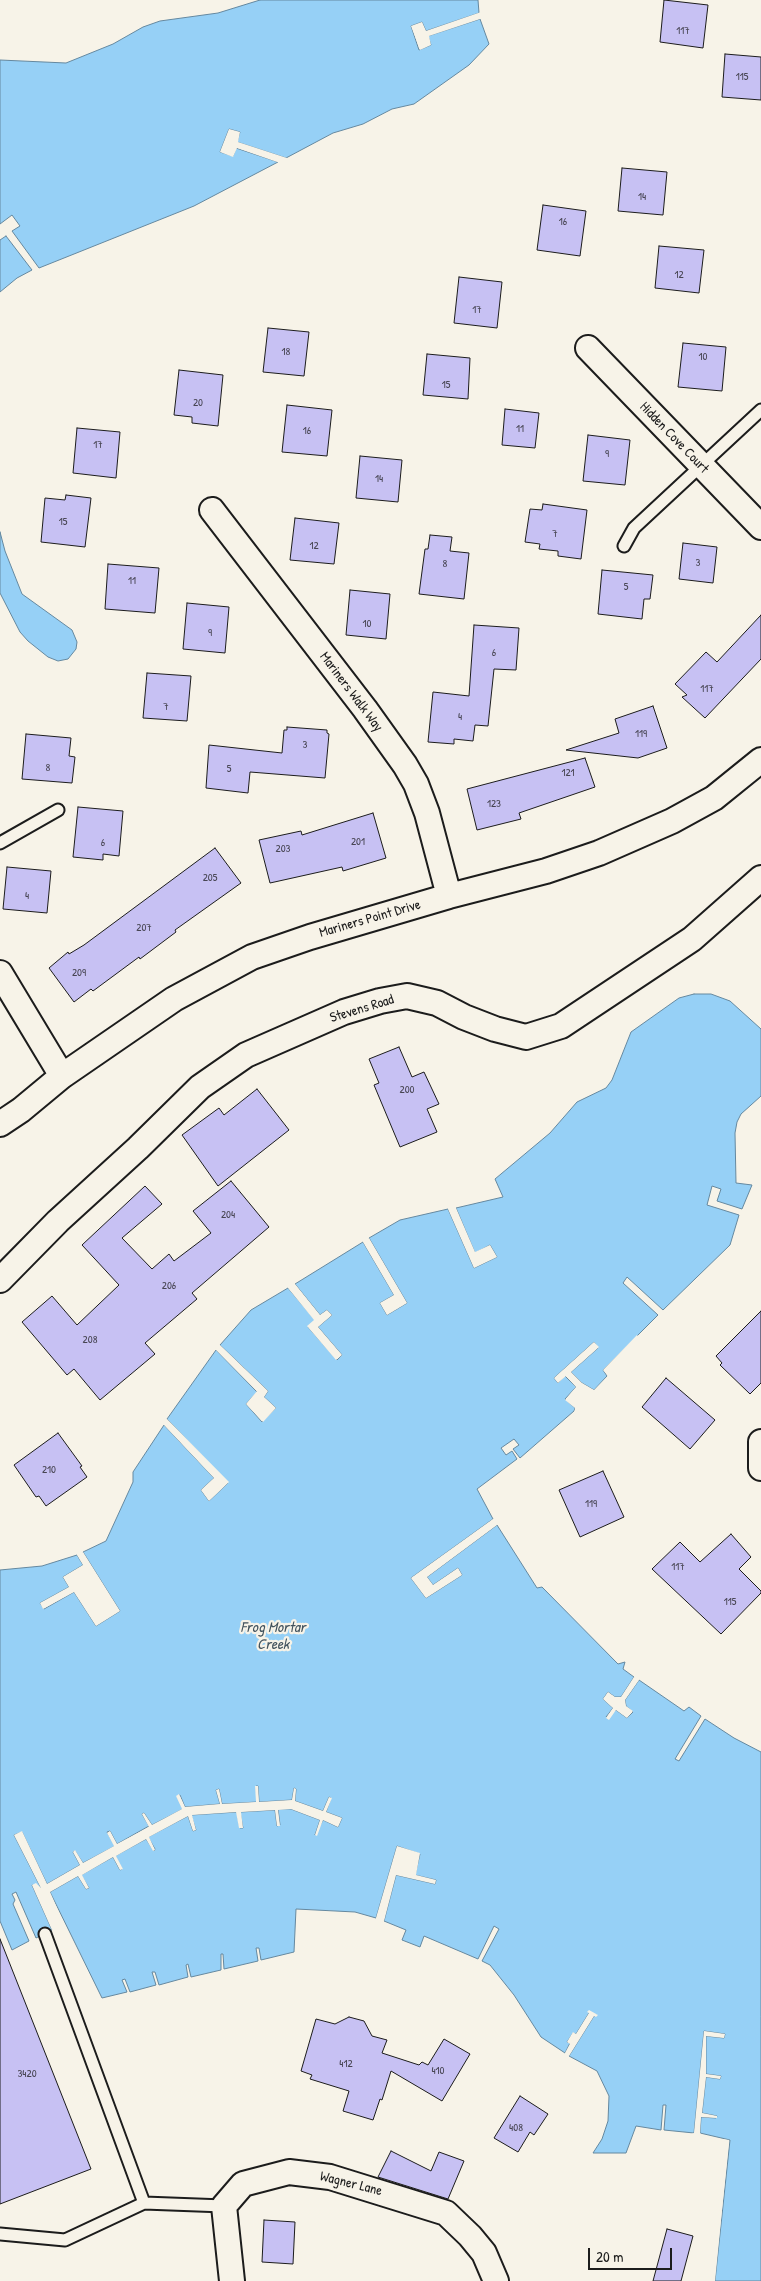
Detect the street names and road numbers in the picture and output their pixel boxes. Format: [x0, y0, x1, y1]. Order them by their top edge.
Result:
street label: Hidden Cove Court [636, 399, 712, 477]
street label: Mariners Walk Way [316, 649, 386, 735]
street label: Mariners Point Drive [317, 897, 423, 941]
street label: Stevens Road [328, 991, 396, 1027]
street label: Wagner Lane [318, 2168, 384, 2200]

